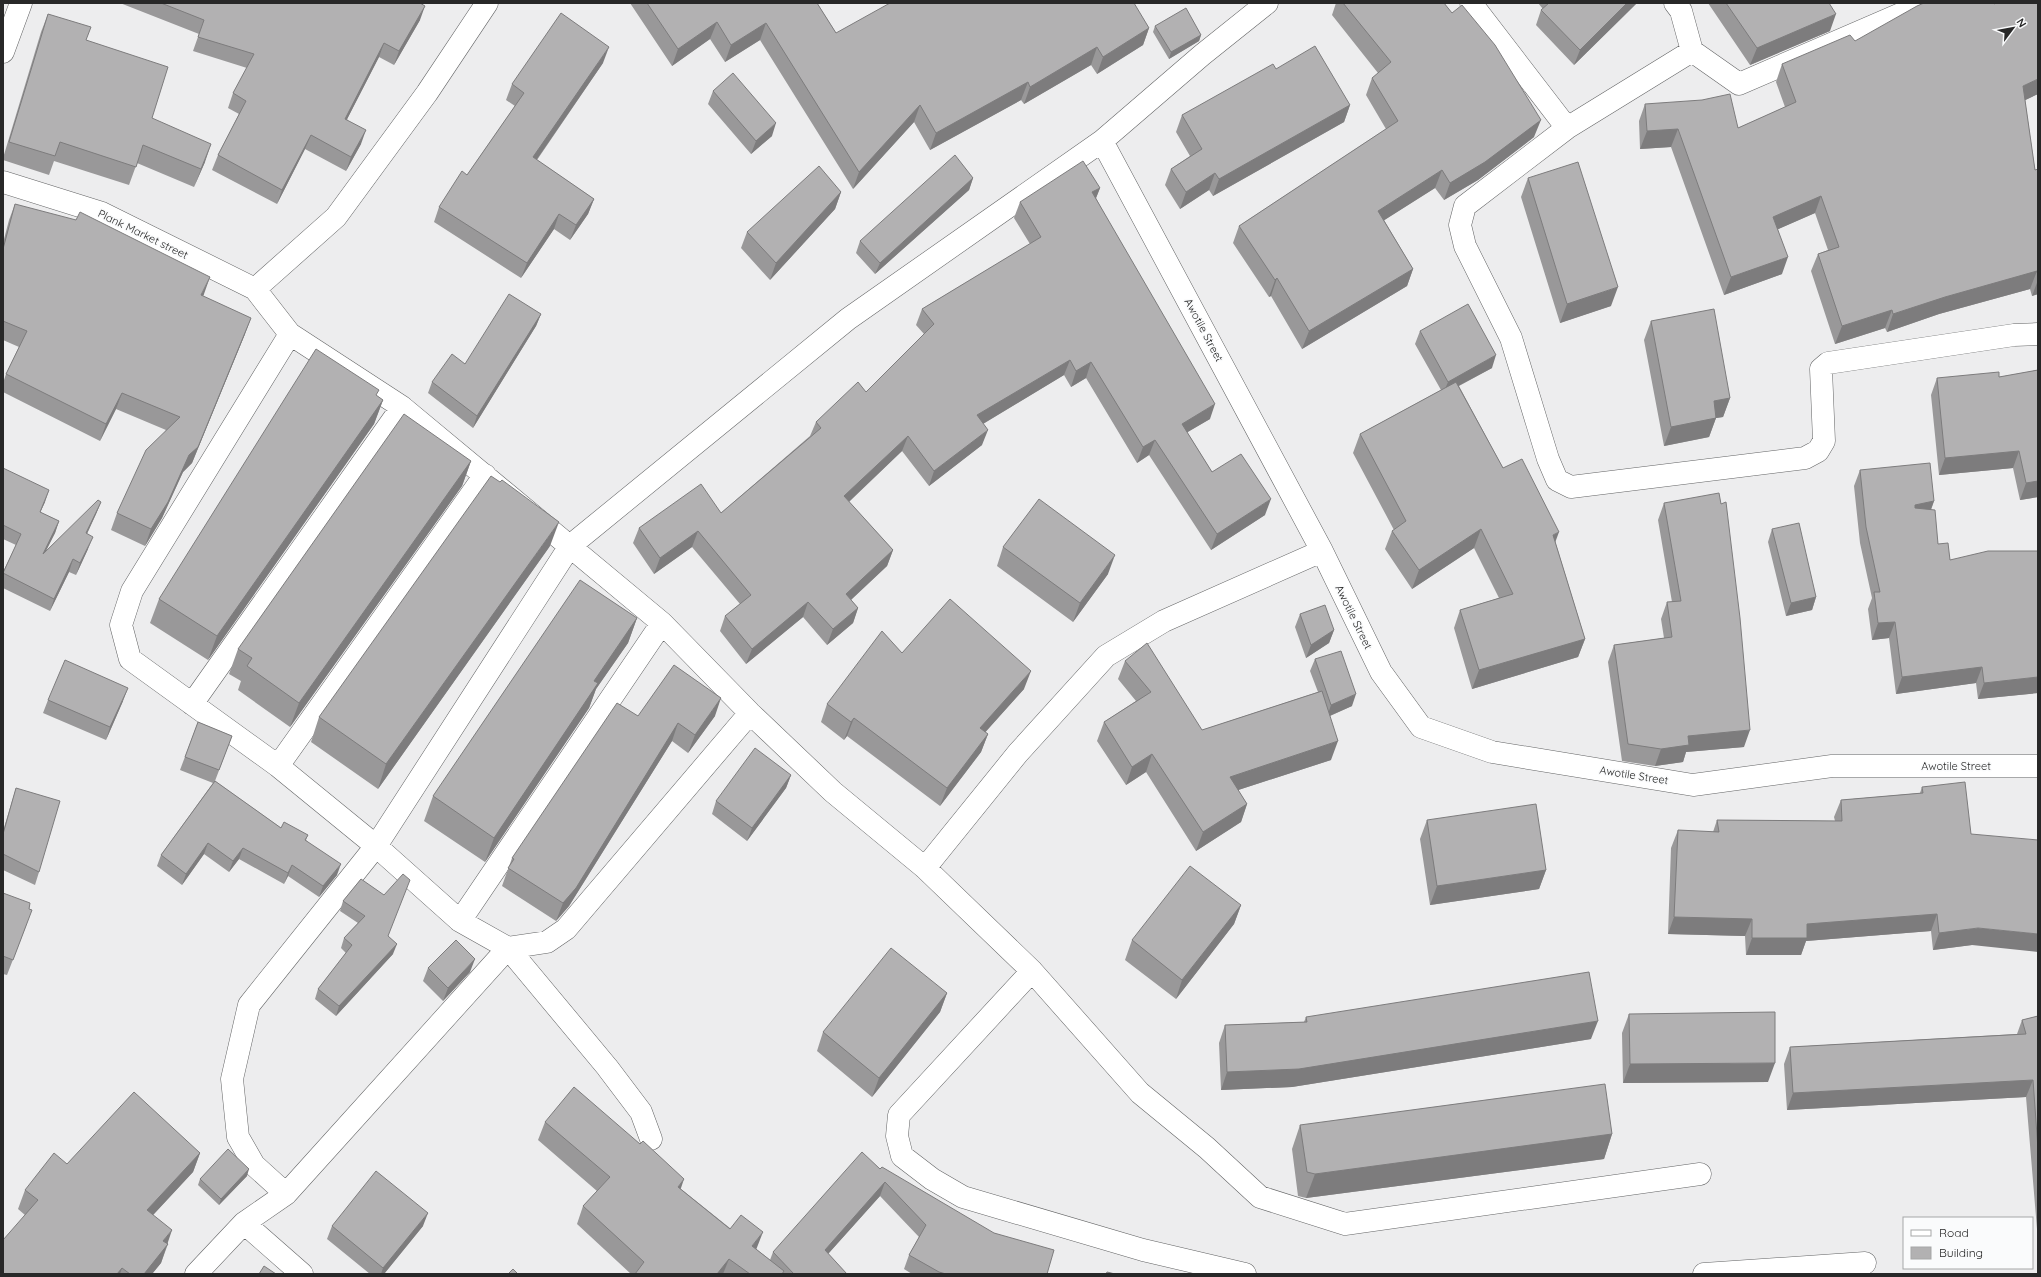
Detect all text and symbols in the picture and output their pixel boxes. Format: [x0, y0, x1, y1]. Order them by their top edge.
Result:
north arrow [1993, 8, 2033, 48]
text: N [2013, 16, 2030, 30]
street label: Plank Market street [96, 206, 191, 262]
street label: Awotile Street [1181, 296, 1227, 364]
street label: Awotile Street [1332, 583, 1376, 652]
street label: Awotile Street [1921, 759, 1991, 773]
street label: Awotile Street [1598, 763, 1670, 787]
legend [1903, 1217, 2033, 1269]
text: Road [1939, 1225, 1969, 1240]
text: Building [1939, 1245, 1983, 1260]

